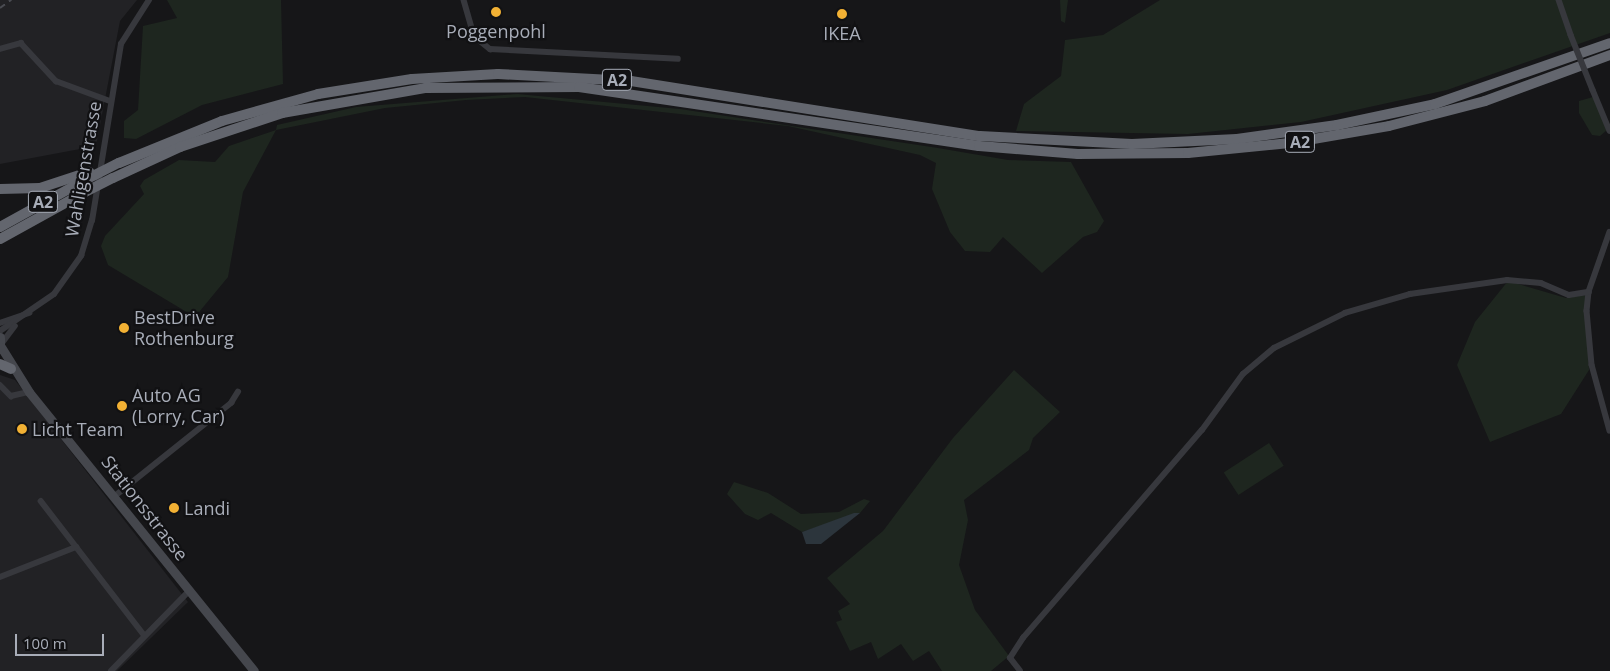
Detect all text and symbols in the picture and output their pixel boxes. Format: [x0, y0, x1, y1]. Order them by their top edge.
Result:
marker: Poggenpohl [490, 6, 502, 18]
marker: IKEA [836, 8, 848, 20]
place label: Poggenpohl [446, 20, 546, 42]
place label: IKEA [823, 22, 861, 44]
road number: A2 [601, 66, 633, 94]
street label: Wahligenstrasse [60, 100, 106, 238]
road number: A2 [1284, 128, 1316, 156]
road number: A2 [27, 188, 59, 216]
place label: BestDrive Rothenburg [134, 307, 234, 350]
marker: BestDrive Rothenburg [118, 322, 130, 334]
place label: Auto AG (Lorry, Car) [132, 385, 225, 428]
marker: Auto AG (Lorry, Car) [116, 400, 128, 412]
place label: Licht Team [32, 418, 123, 440]
marker: Licht Team [16, 423, 28, 435]
street label: Stationsstrasse [97, 451, 193, 565]
place label: Landi [184, 497, 230, 519]
marker: Landi [168, 502, 180, 514]
scale bar [18, 624, 106, 656]
text: 100 m [23, 633, 67, 653]

